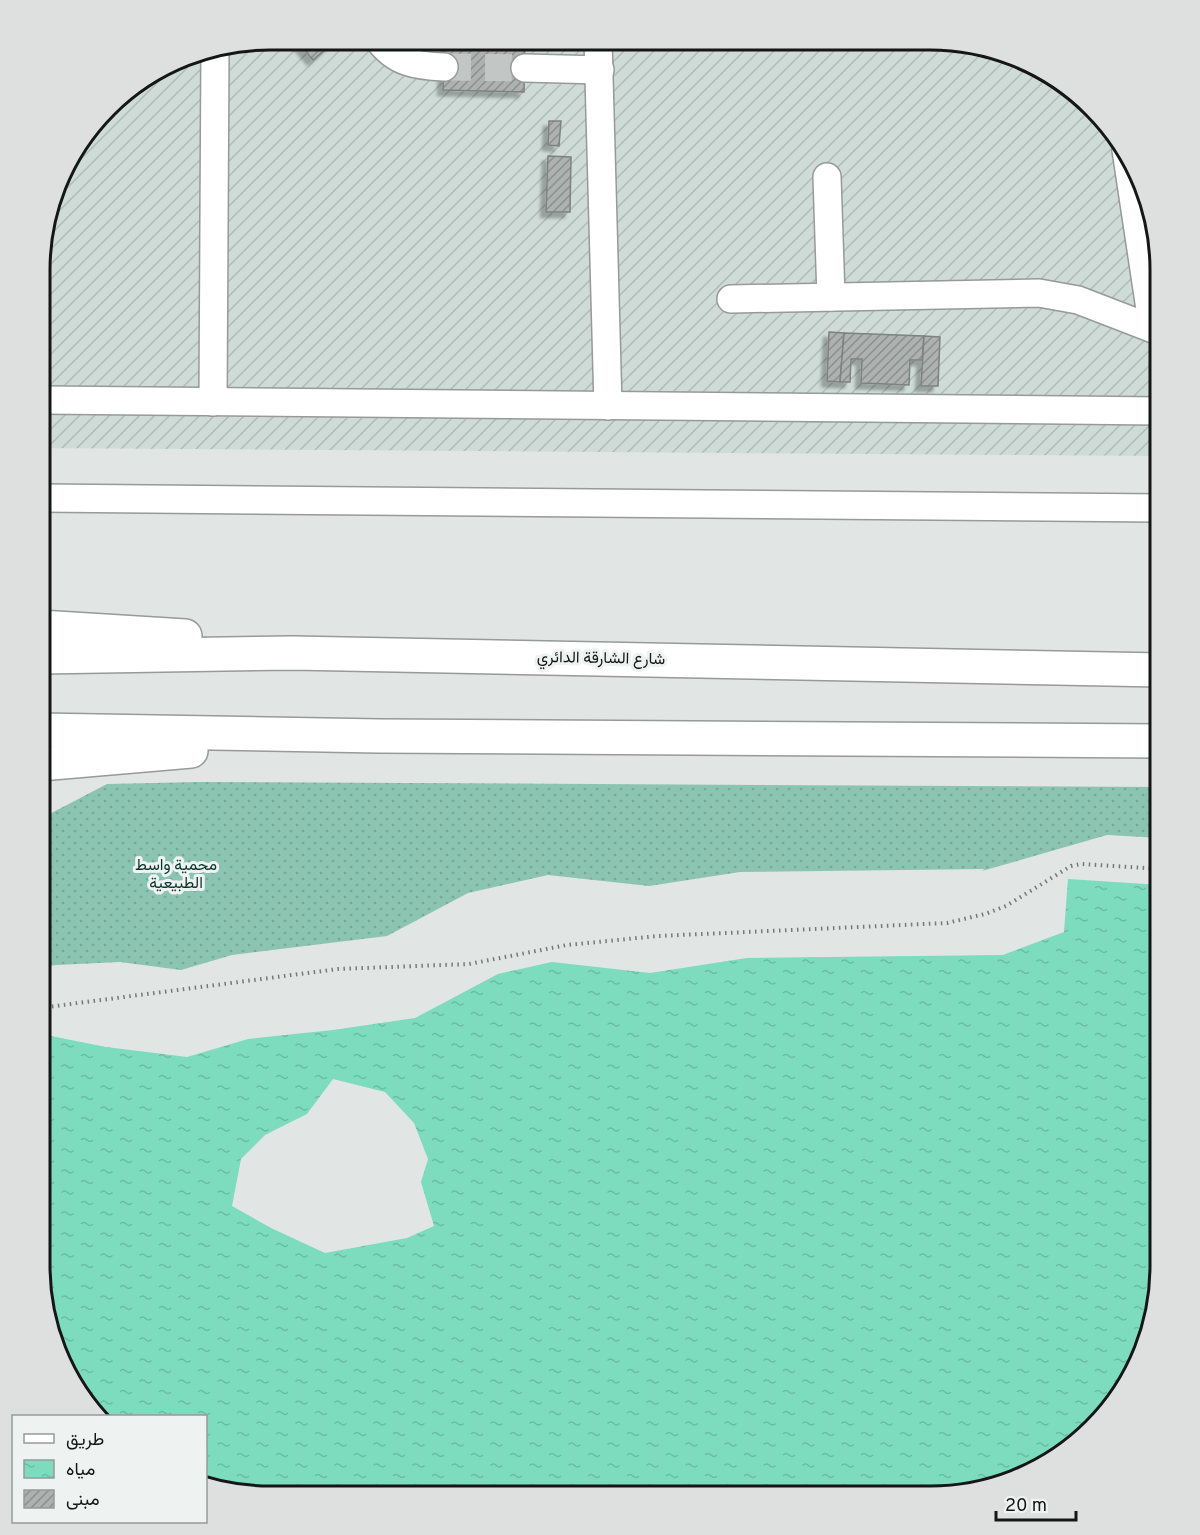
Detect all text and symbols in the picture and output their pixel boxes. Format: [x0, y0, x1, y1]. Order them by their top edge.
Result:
street label: شارع الشارقة الدائري [536, 648, 665, 672]
park label: محمية واسط الطبيعية [135, 856, 217, 894]
legend [12, 1415, 207, 1523]
text: طريق [66, 1429, 104, 1452]
text: مياه [66, 1459, 95, 1482]
scale bar [996, 1484, 1076, 1522]
text: مبنى [66, 1489, 100, 1512]
text: 20 m [1005, 1495, 1047, 1518]

